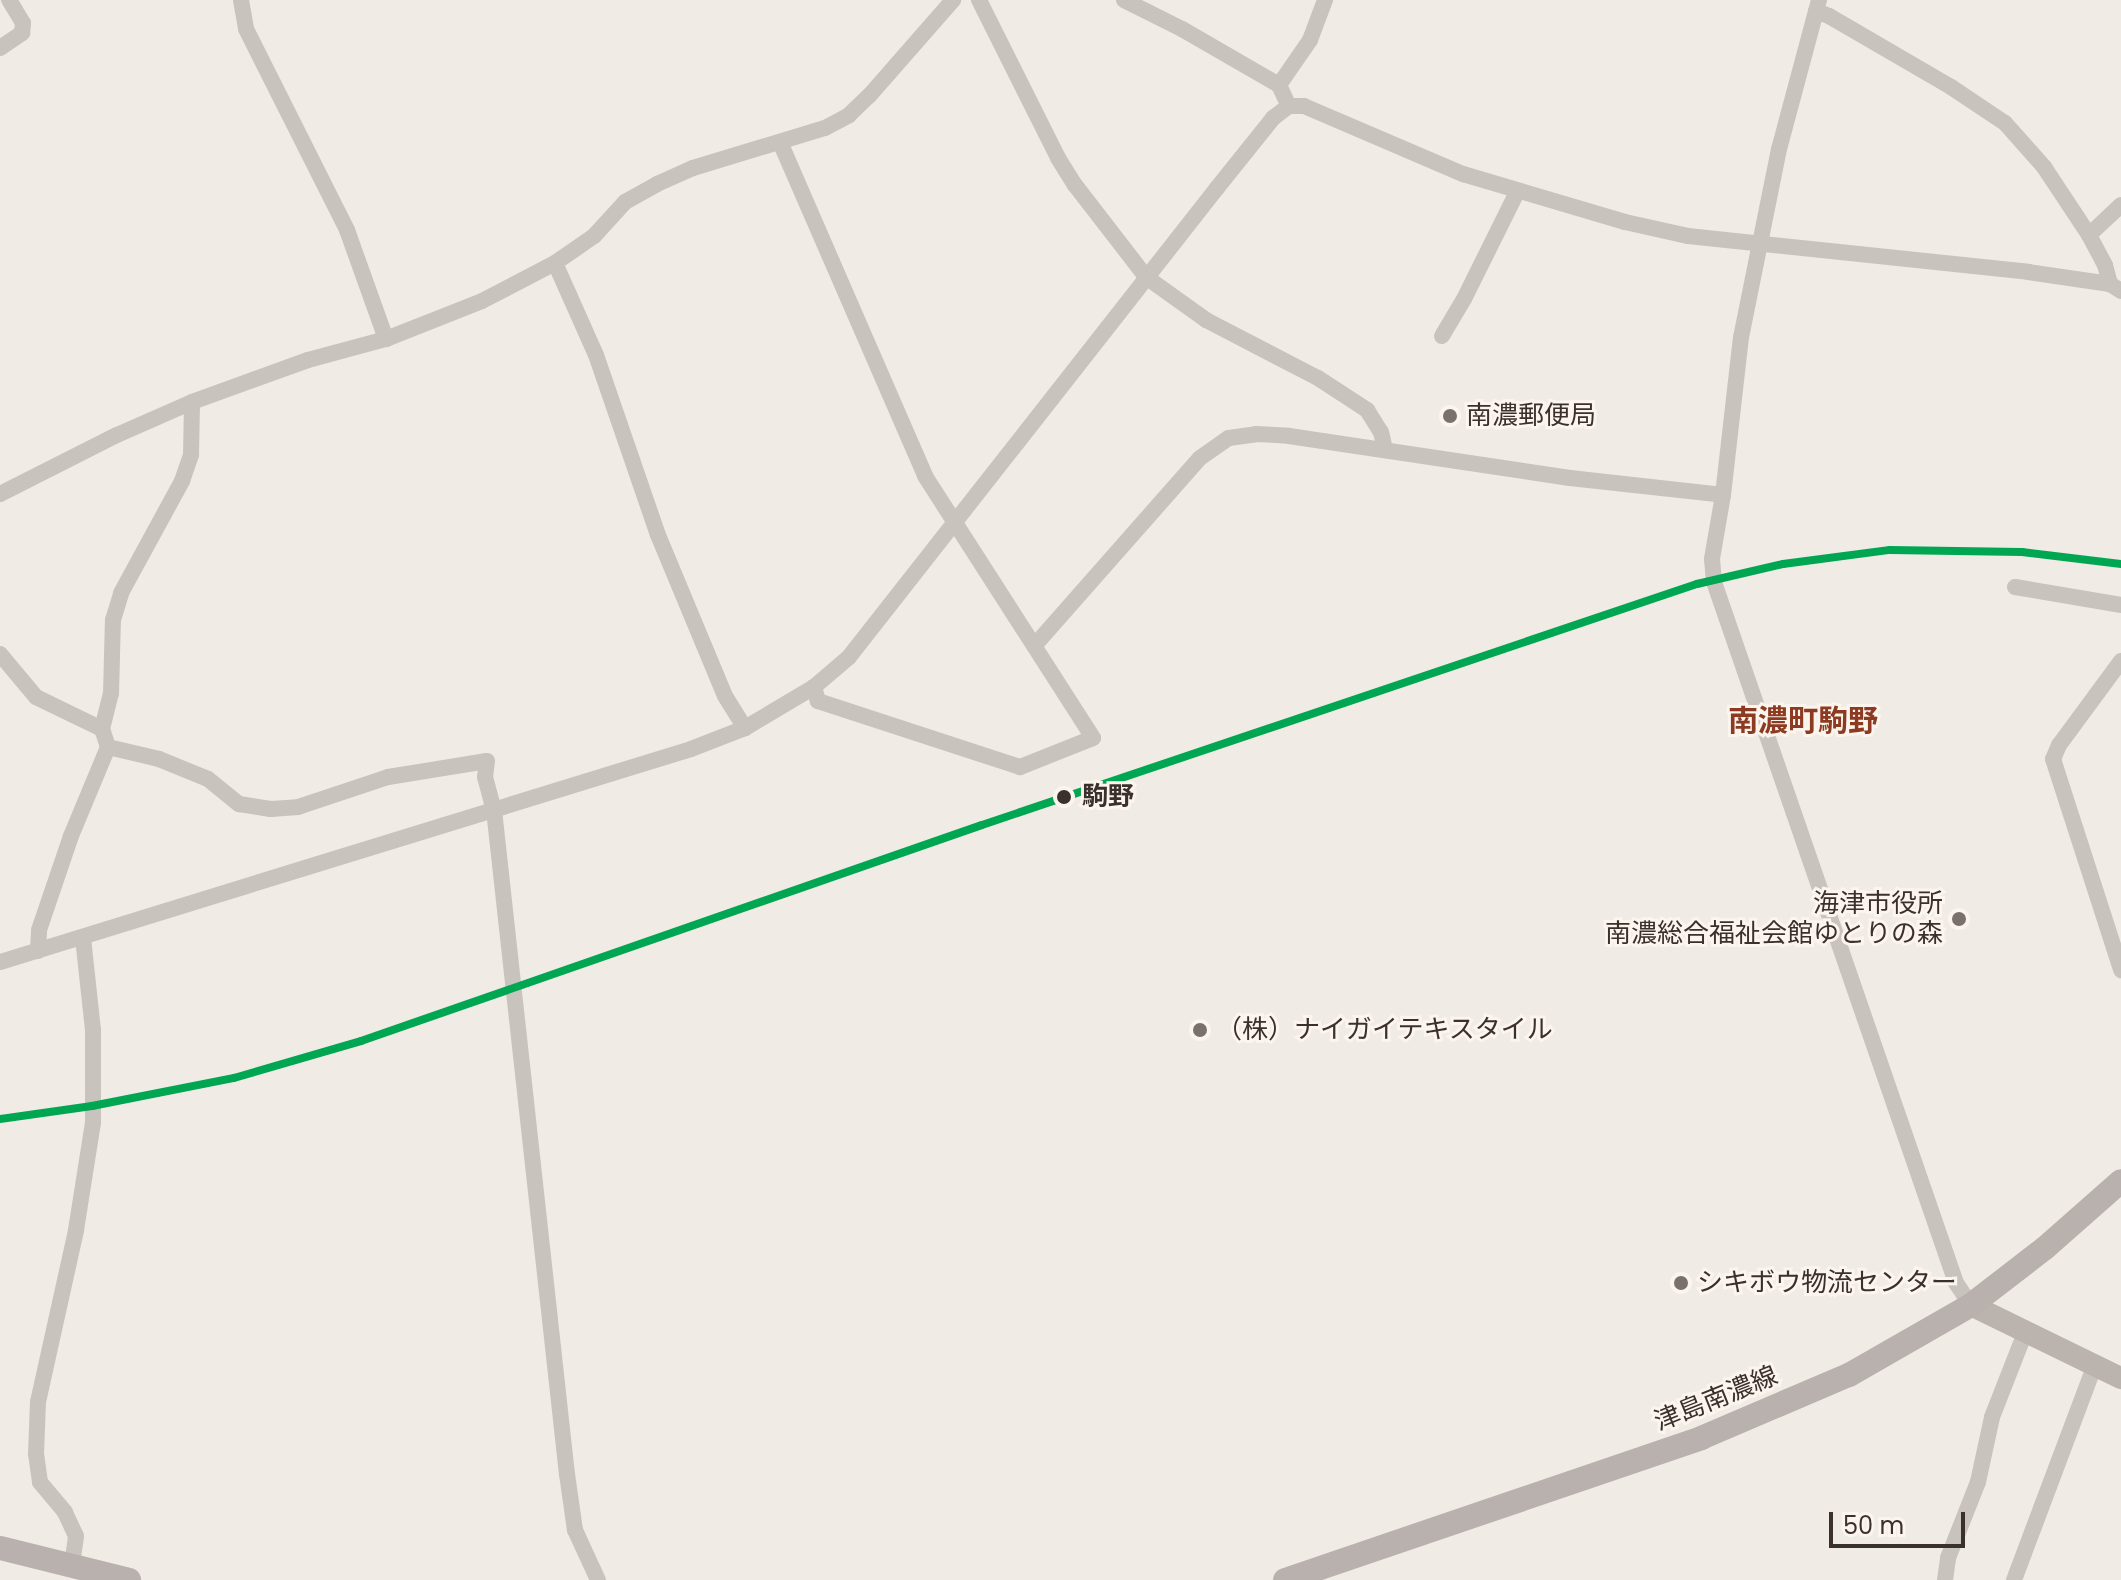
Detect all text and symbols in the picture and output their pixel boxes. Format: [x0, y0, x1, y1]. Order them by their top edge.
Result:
place label: 南濃郵便局 [1466, 400, 1596, 432]
marker: 南濃郵便局 [1441, 407, 1459, 425]
district label: 南濃町駒野 [1728, 703, 1878, 739]
place label: 駒野 [1082, 781, 1134, 813]
marker: 駒野 [1053, 786, 1075, 808]
place label: 海津市役所 南濃総合福祉会館ゆとりの森 [1605, 888, 1943, 950]
marker: 海津市役所 南濃総合福祉会館ゆとりの森 [1950, 910, 1968, 928]
place label: （株）ナイガイテキスタイル [1216, 1014, 1554, 1046]
marker: （株）ナイガイテキスタイル [1191, 1021, 1209, 1039]
place label: シキボウ物流センター [1697, 1267, 1957, 1299]
marker: シキボウ物流センター [1672, 1274, 1690, 1292]
street label: 津島南濃線 [1650, 1360, 1782, 1438]
scale bar [1833, 1496, 1969, 1546]
text: 50 m [1843, 1509, 1904, 1542]

